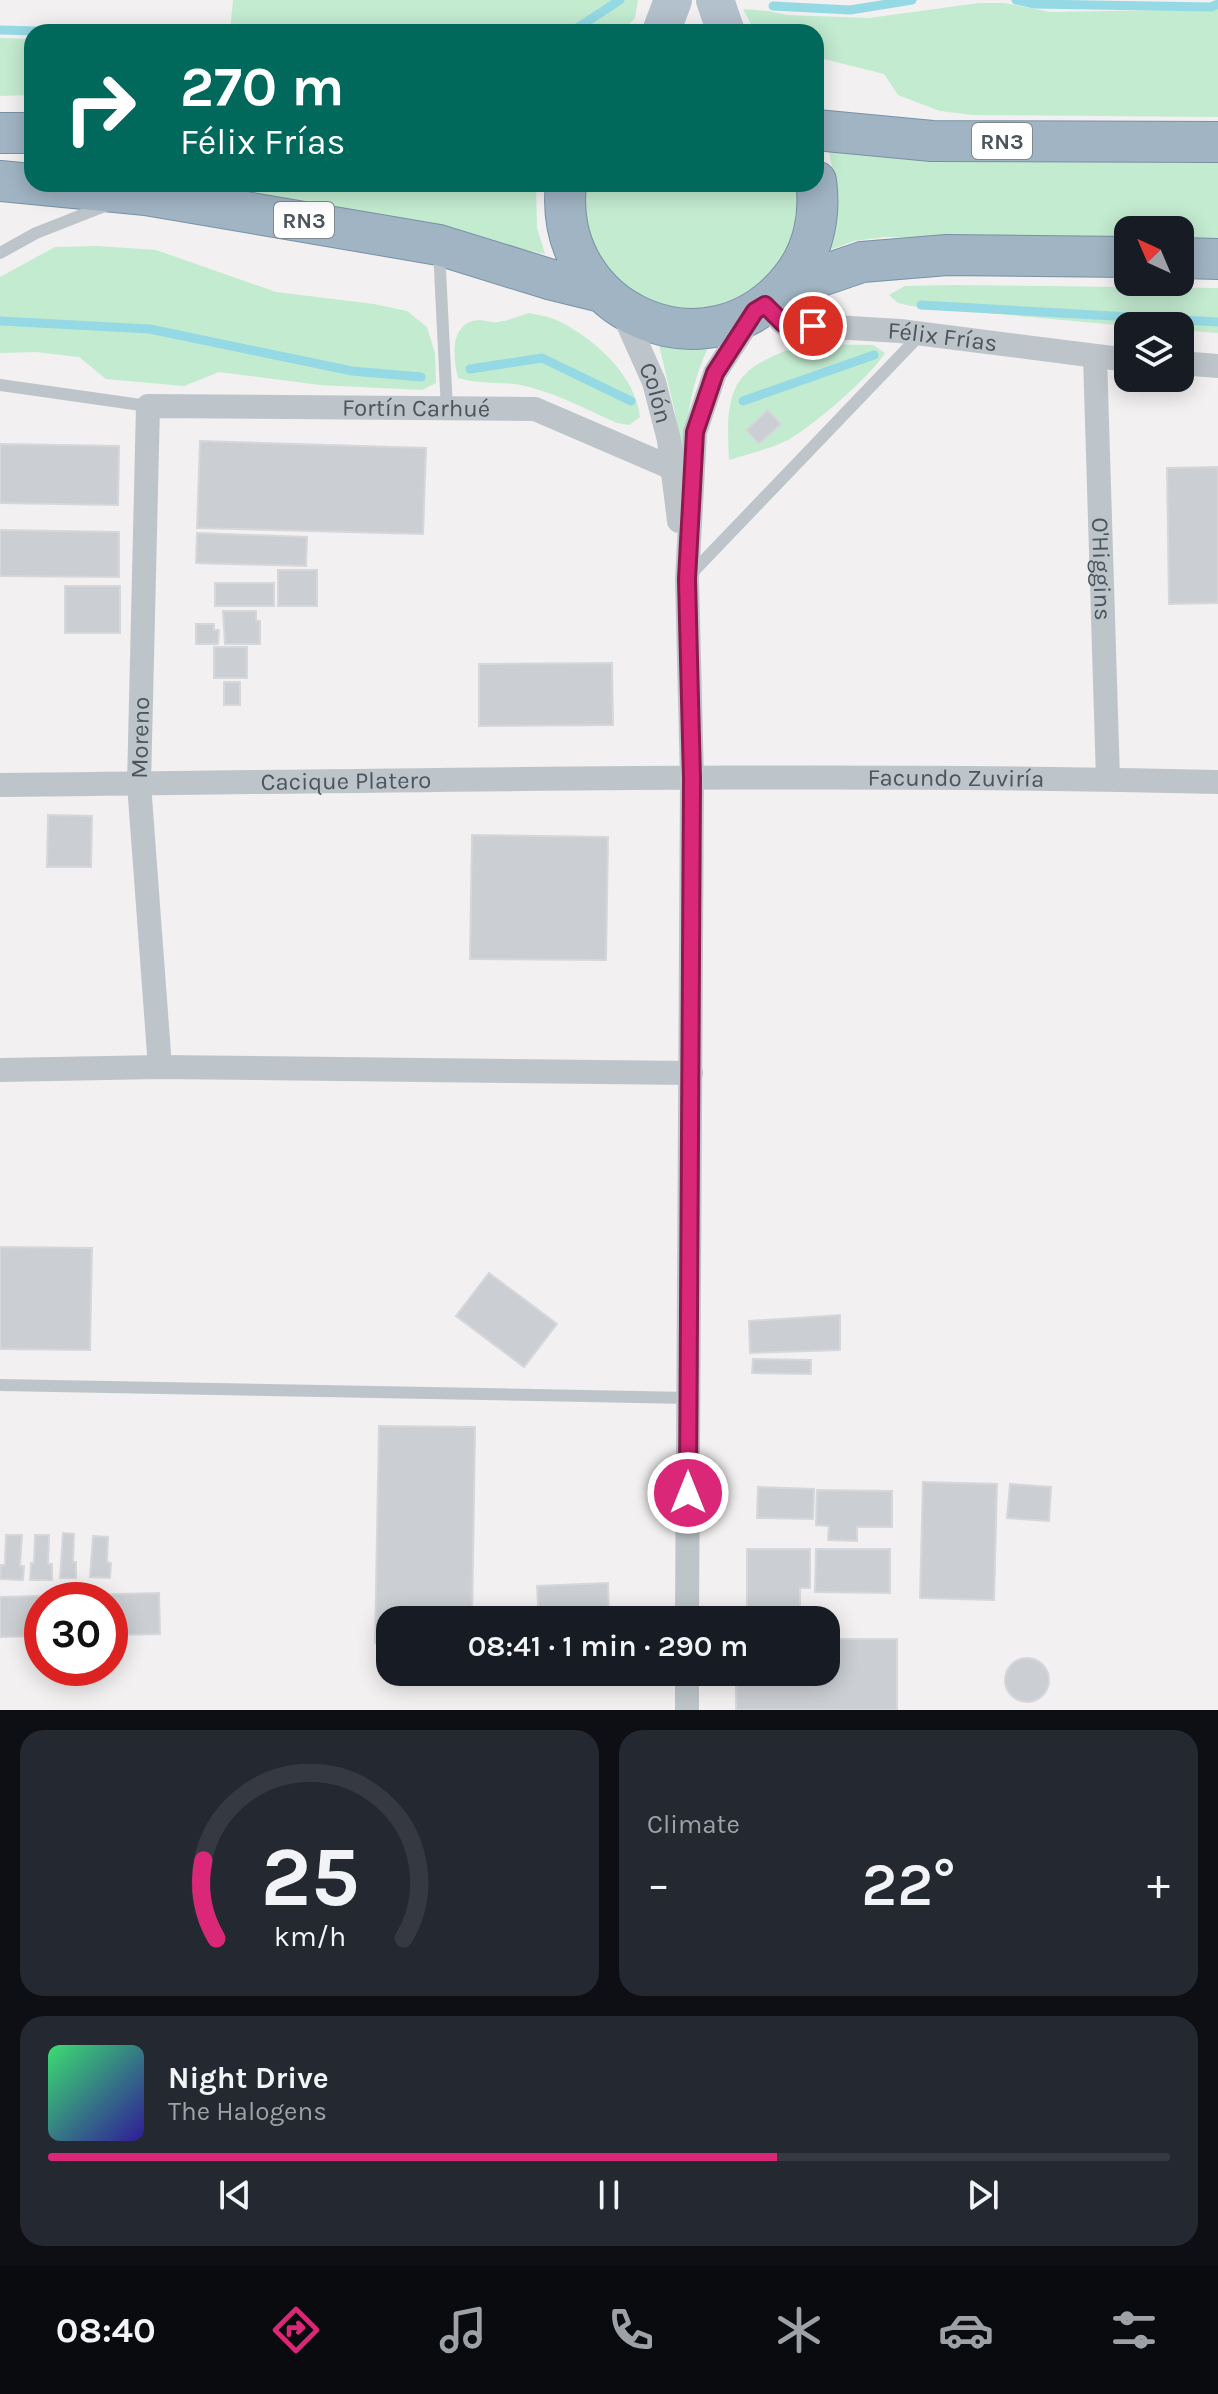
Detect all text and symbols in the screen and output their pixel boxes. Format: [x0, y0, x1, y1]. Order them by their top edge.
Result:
text: 270 m [180, 54, 344, 119]
icon: right [48, 56, 152, 160]
text: Félix Frías [180, 121, 345, 163]
road number: RN3 [972, 123, 1032, 159]
road number: RN3 [274, 202, 334, 238]
north arrow [1114, 216, 1194, 296]
map controls [1114, 216, 1194, 392]
pin [779, 292, 847, 360]
icon: arrive [791, 304, 835, 348]
button: layers [1114, 312, 1194, 392]
street label: Félix Frías [887, 316, 999, 357]
street label: Colón [633, 358, 678, 426]
street label: Fortín Carhué [342, 394, 490, 423]
street label: O'Higgins [1086, 517, 1117, 621]
street label: Moreno [125, 696, 155, 779]
street label: Facundo Zuviría [868, 764, 1044, 793]
street label: Cacique Platero [261, 766, 431, 796]
position arrow [646, 1451, 730, 1535]
speed limit sign: 30 [24, 1582, 128, 1686]
text: 08:41 · 1 min · 290 m [468, 1628, 748, 1664]
text: Climate [647, 1809, 740, 1840]
text: 25 [260, 1829, 359, 1926]
text: 22° [861, 1850, 956, 1920]
text: − [647, 1859, 670, 1910]
text: + [1147, 1859, 1170, 1910]
text: km/h [273, 1920, 346, 1953]
text: Night Drive [168, 2060, 329, 2096]
text: The Halogens [168, 2096, 327, 2127]
icon: previous [213, 2173, 257, 2217]
icon: pause [587, 2173, 631, 2217]
icon: next [961, 2173, 1005, 2217]
icon: directions [268, 2302, 324, 2358]
icon: music [435, 2302, 491, 2358]
icon: phone [603, 2302, 659, 2358]
icon: climate [771, 2302, 827, 2358]
icon: car [938, 2302, 994, 2358]
icon: filters [1106, 2302, 1162, 2358]
text: 08:40 [56, 2309, 156, 2351]

